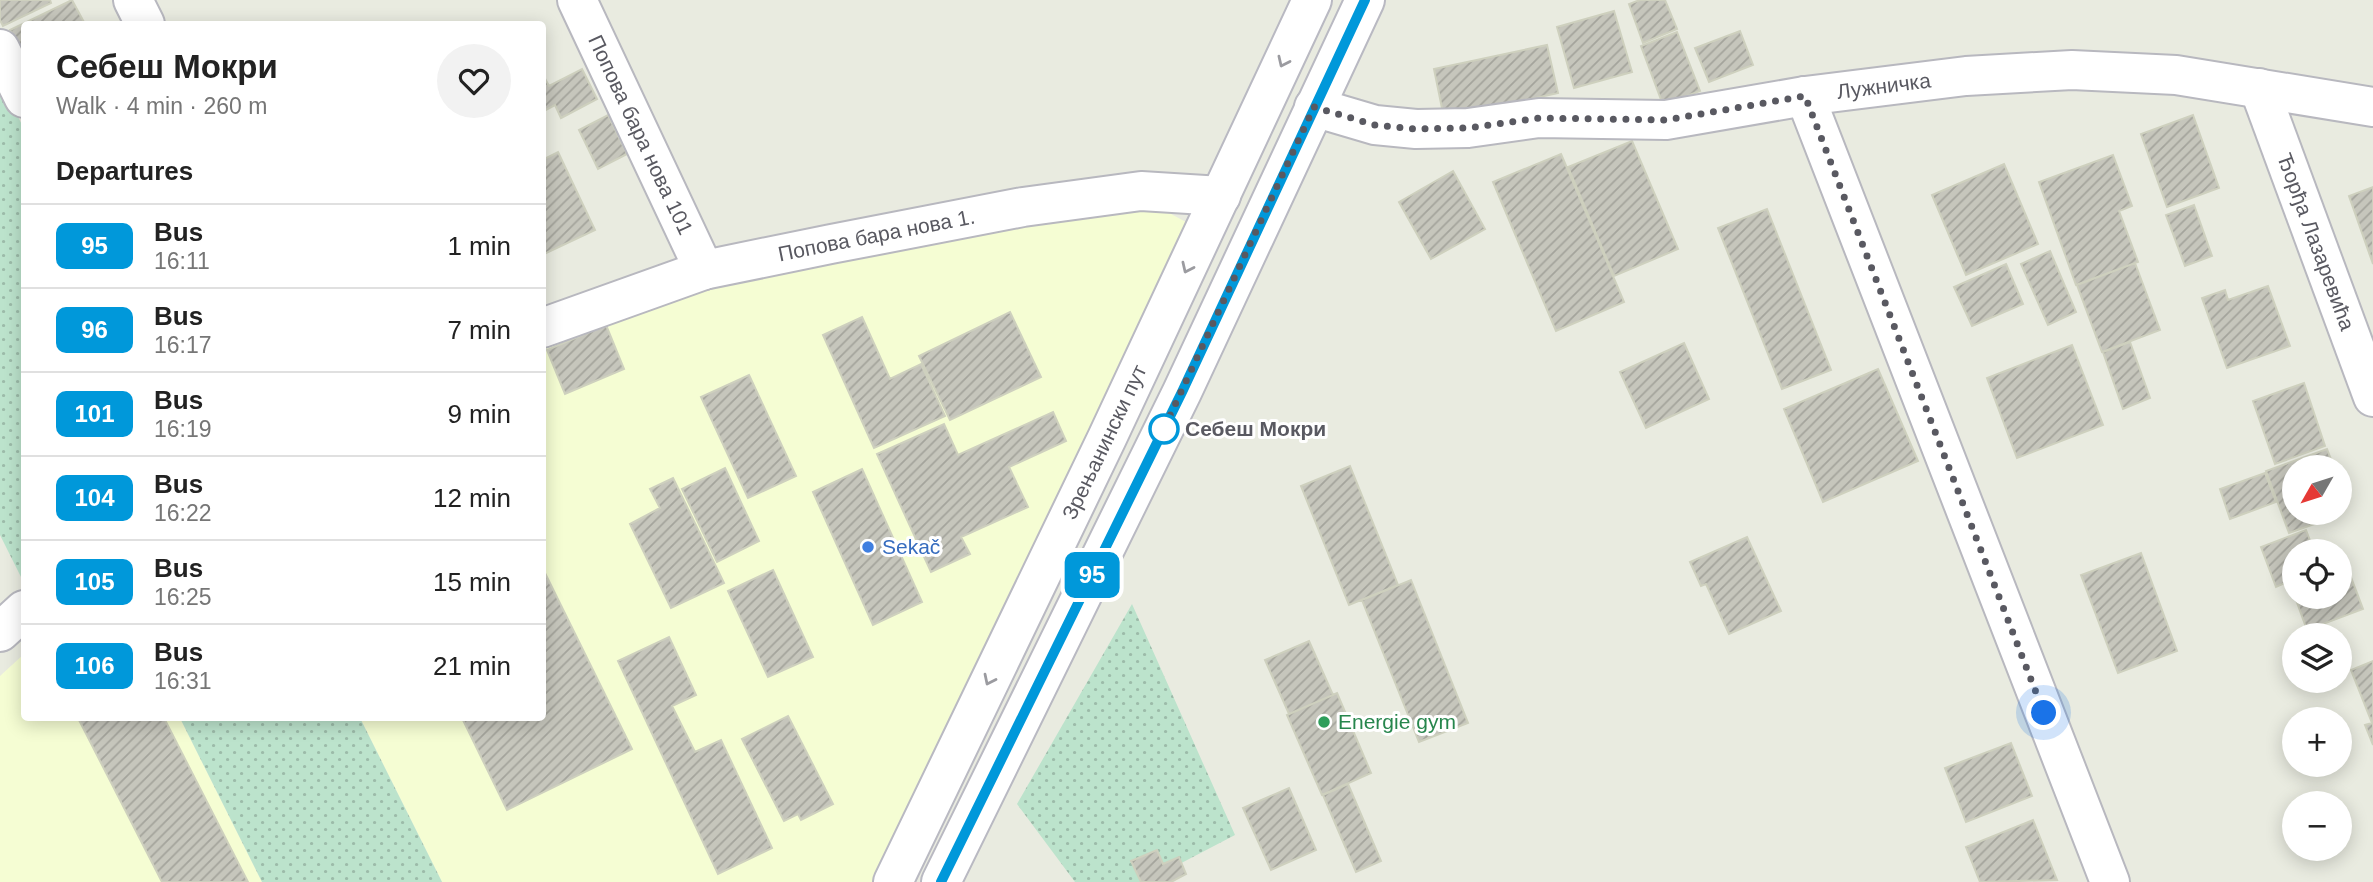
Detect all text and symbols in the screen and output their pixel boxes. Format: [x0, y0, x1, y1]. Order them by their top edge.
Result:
street label: Попова бара нова 101 [584, 31, 698, 238]
button: heart [437, 44, 511, 118]
text: Себеш Мокри [56, 48, 278, 85]
one-way arrow [1277, 55, 1291, 67]
street label: Лужничка [1835, 68, 1932, 103]
text: Walk · 4 min · 260 m [56, 93, 267, 119]
street label: Ђорђа Лазаревића [2273, 150, 2359, 334]
text: Departures [56, 156, 193, 186]
street label: Попова бара нова 1. [776, 205, 977, 266]
text: Bus [154, 217, 203, 247]
text: 1 min [447, 231, 511, 261]
text: 95 [81, 232, 108, 259]
text: 16:11 [154, 248, 210, 274]
one-way arrow [1181, 261, 1195, 273]
text: Bus [154, 301, 203, 331]
text: 7 min [447, 315, 511, 345]
text: 96 [81, 316, 108, 343]
text: 16:17 [154, 332, 212, 358]
street label: Зрењанински пут [1057, 361, 1151, 523]
text: Bus [154, 385, 203, 415]
text: 9 min [447, 399, 511, 429]
text: 101 [74, 400, 115, 427]
marker: Себеш Мокри [1149, 414, 1179, 444]
text: 16:19 [154, 416, 212, 442]
place label: Себеш Мокри [1185, 417, 1326, 440]
north arrow [2282, 455, 2352, 525]
map controls [2282, 455, 2352, 861]
text: Bus [154, 469, 203, 499]
text: 12 min [433, 483, 511, 513]
text: 104 [74, 484, 115, 511]
text: 16:22 [154, 500, 212, 526]
place label: Sekač [882, 535, 940, 558]
marker: Sekač [860, 539, 876, 555]
button: locate [2282, 539, 2352, 609]
line badge: 95 [1060, 552, 1124, 598]
text: Bus [154, 553, 203, 583]
text: 95 [1079, 561, 1105, 588]
text: 15 min [433, 567, 511, 597]
text: 105 [74, 568, 115, 595]
text: 16:25 [154, 584, 212, 610]
button: layers [2282, 623, 2352, 693]
text: Bus [154, 637, 203, 667]
text: 21 min [433, 651, 511, 681]
text: 106 [74, 652, 115, 679]
text: 16:31 [154, 668, 212, 694]
one-way arrow [984, 673, 998, 685]
your location [2026, 695, 2061, 730]
button: + [2282, 707, 2352, 777]
place label: Energie gym [1338, 710, 1456, 733]
marker: Energie gym [1316, 714, 1332, 730]
button: − [2282, 791, 2352, 861]

